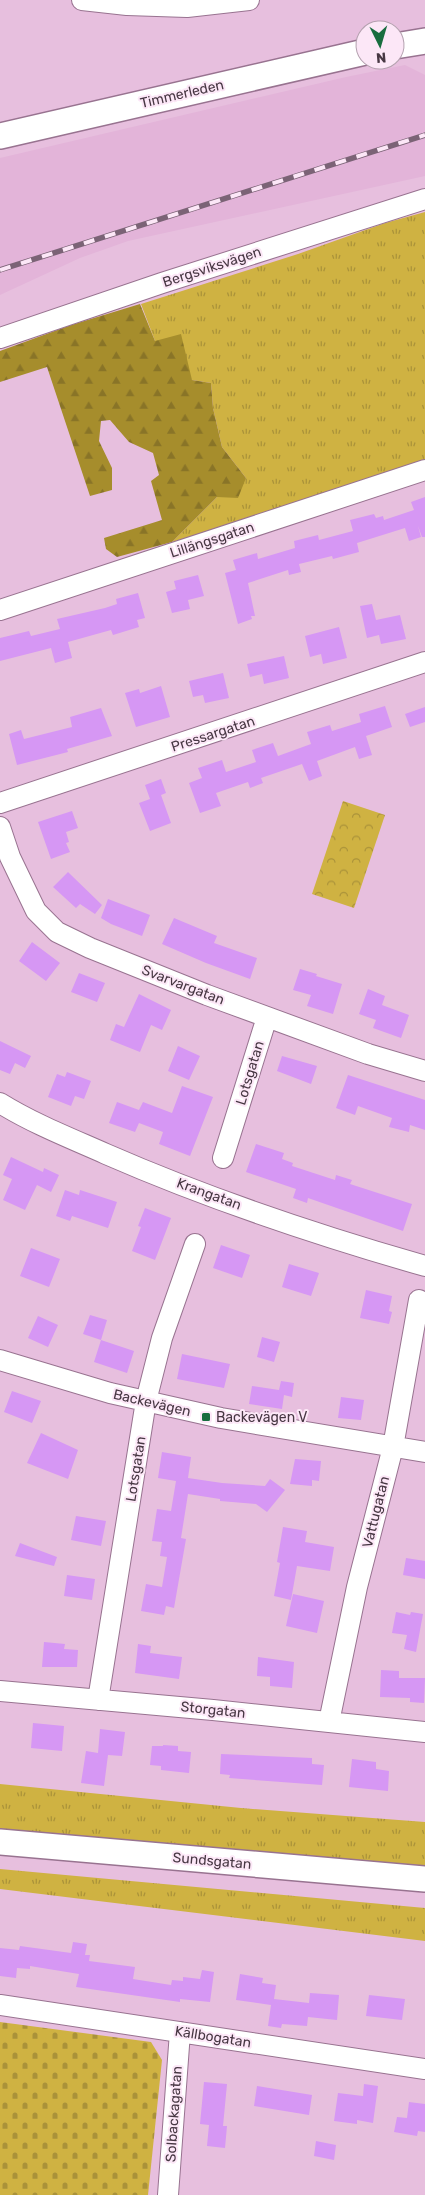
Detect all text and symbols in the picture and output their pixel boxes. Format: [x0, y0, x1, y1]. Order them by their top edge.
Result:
north arrow [355, 20, 405, 70]
text: N [375, 49, 387, 66]
street label: Timmerleden [138, 76, 226, 112]
street label: Bergsviksvägen [161, 243, 263, 291]
street label: Lillängsgatan [168, 518, 256, 562]
street label: Pressargatan [169, 712, 257, 756]
street label: Svarvargatan [139, 961, 227, 1009]
street label: Lotsgatan [232, 1039, 268, 1107]
street label: Krangatan [174, 1174, 244, 1214]
street label: Backevägen [112, 1386, 192, 1420]
place label: Backevägen V [216, 1409, 307, 1426]
marker: Backevägen V [200, 1411, 212, 1423]
street label: Lotsgatan [122, 1435, 150, 1503]
street label: Vattugatan [359, 1474, 393, 1550]
street label: Storgatan [180, 1698, 246, 1722]
street label: Sundsgatan [172, 1849, 252, 1873]
street label: Källbogatan [174, 2023, 252, 2051]
street label: Solbackagatan [162, 2065, 186, 2163]

